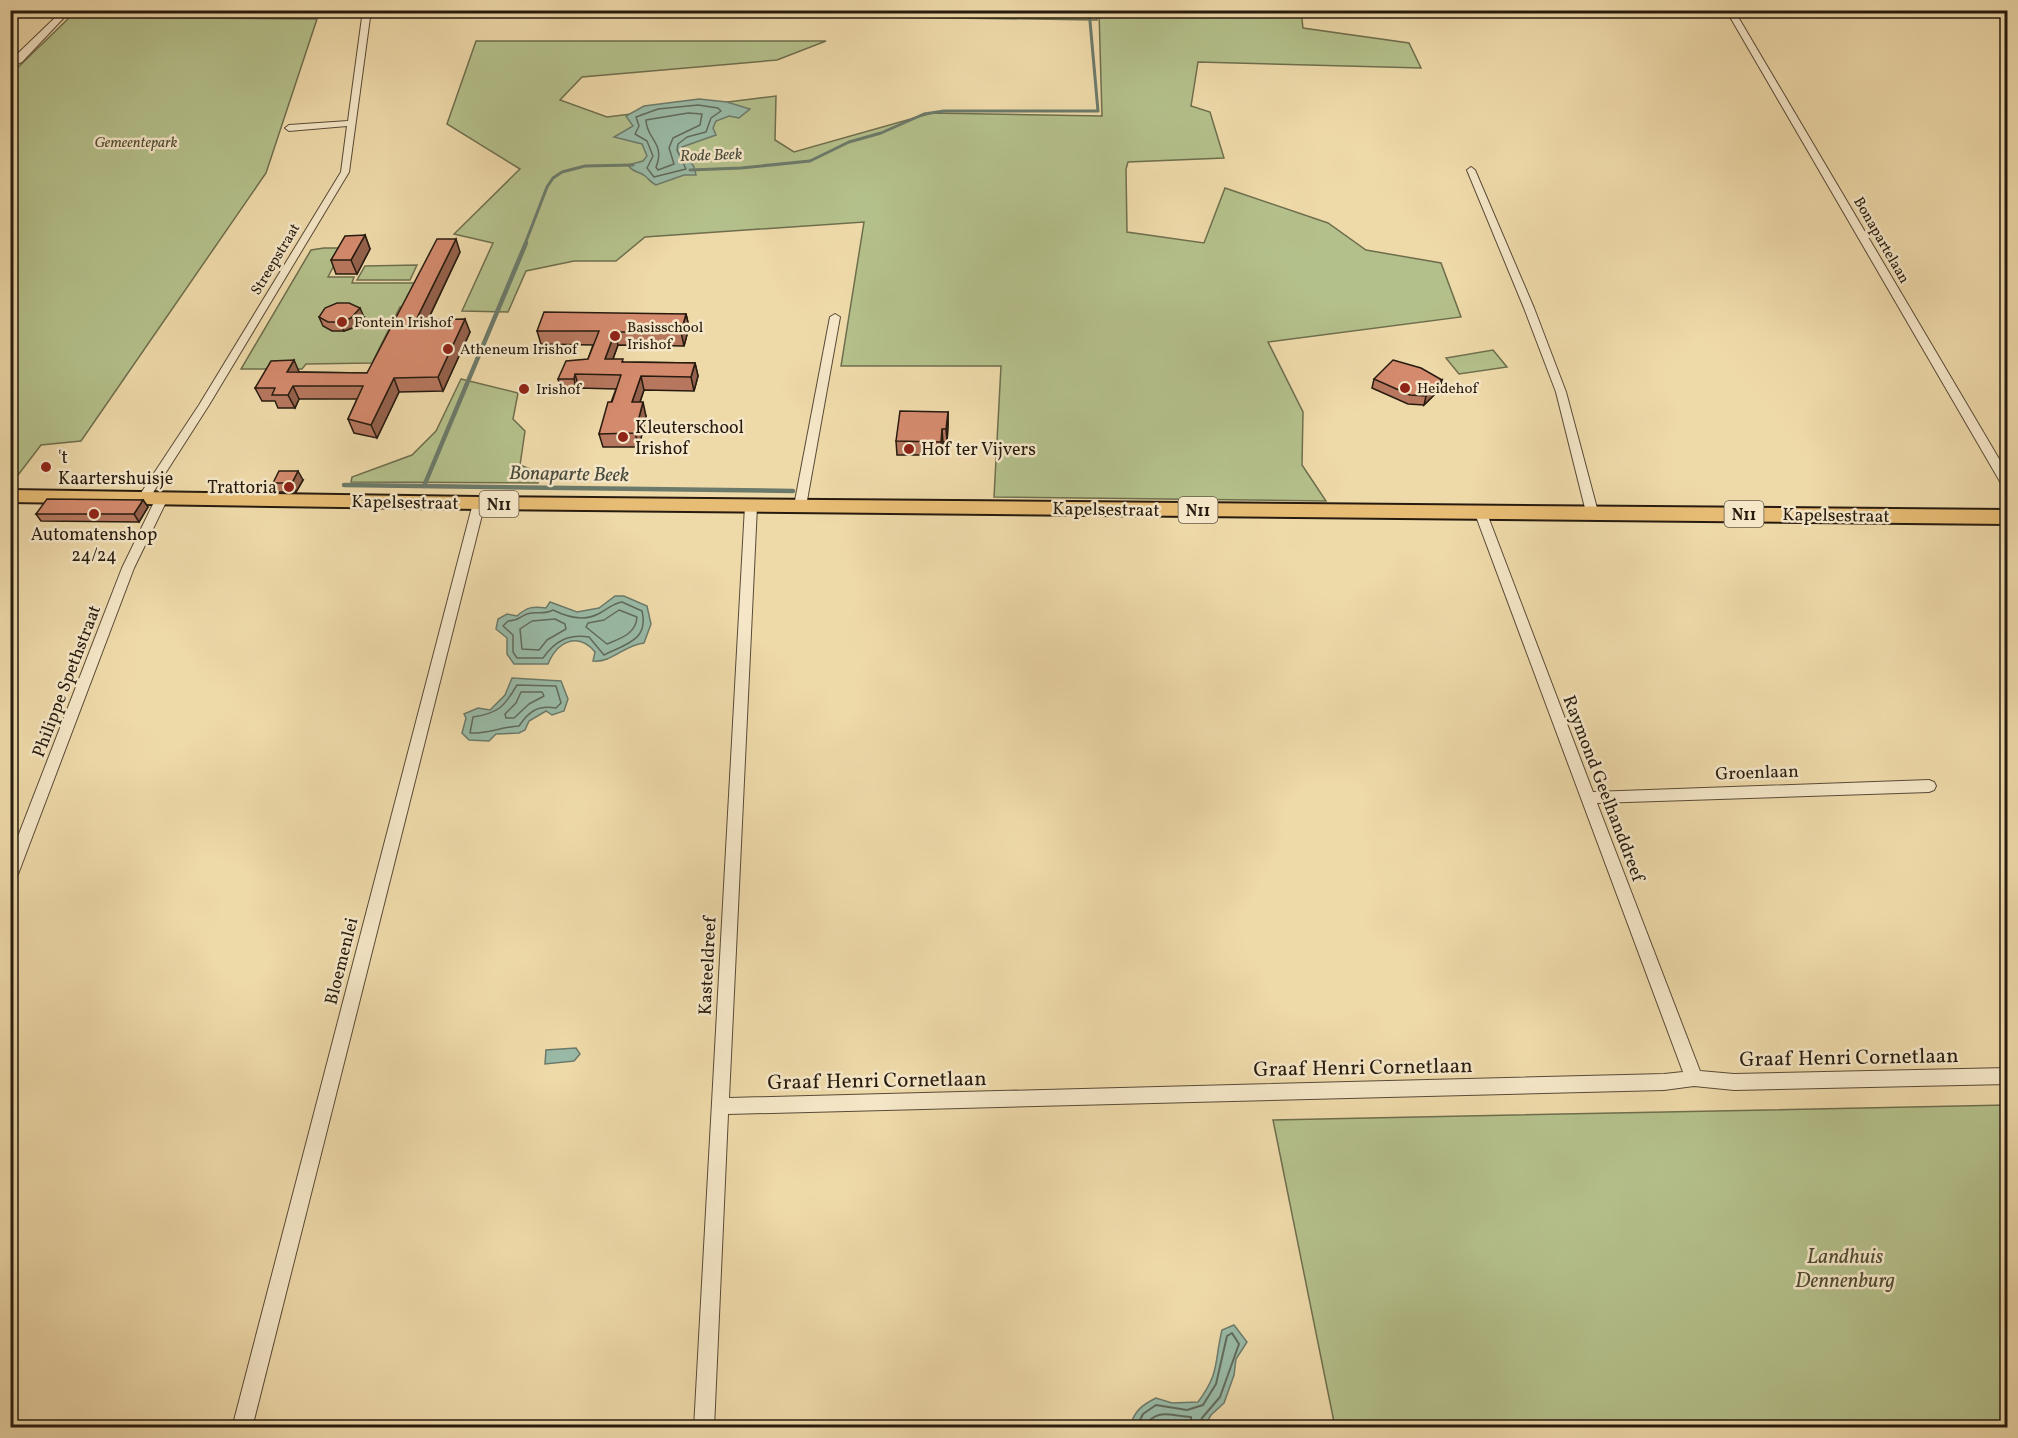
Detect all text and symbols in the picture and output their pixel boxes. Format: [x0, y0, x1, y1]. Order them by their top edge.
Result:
park label: Gemeentepark [94, 133, 178, 154]
water label: Rode Beek [680, 144, 743, 168]
street label: Bonapartelaan [1847, 194, 1914, 288]
street label: Streepstraat [247, 220, 306, 300]
place label: Fontein Irishof [354, 313, 454, 334]
marker: Fontein Irishof [335, 315, 349, 329]
place label: Basisschool Irishof [627, 318, 703, 356]
marker: Basisschool Irishof [608, 329, 622, 343]
place label: Atheneum Irishof [460, 340, 579, 361]
marker: Atheneum Irishof [441, 342, 455, 356]
place label: Heidehof [1417, 379, 1479, 400]
place label: Irishof [536, 380, 582, 401]
marker: Heidehof [1398, 381, 1412, 395]
marker: Irishof [517, 382, 531, 396]
place label: Kleuterschool Irishof [635, 416, 744, 462]
marker: Kleuterschool Irishof [616, 430, 630, 444]
place label: Hof ter Vijvers [921, 438, 1036, 463]
marker: Hof ter Vijvers [902, 442, 916, 456]
place label: 't Kaartershuisje [58, 446, 173, 492]
marker: 't Kaartershuisje [39, 460, 53, 474]
water label: Bonaparte Beek [508, 460, 629, 490]
place label: Trattoria [207, 476, 277, 501]
marker: Trattoria [282, 480, 296, 494]
street label: Kapelsestraat [351, 490, 459, 517]
road number: N11 [480, 491, 518, 517]
street label: Kapelsestraat [1052, 497, 1160, 524]
road number: N11 [1178, 497, 1218, 523]
road number: N11 [1724, 501, 1764, 527]
street label: Kapelsestraat [1782, 503, 1890, 530]
marker: Automatenshop 24/24 [87, 507, 101, 521]
place label: Automatenshop 24/24 [31, 523, 157, 569]
street label: Philippe Spethstraat [27, 602, 108, 761]
street label: Raymond Geelhanddreef [1556, 692, 1650, 887]
street label: Groenlaan [1715, 760, 1800, 787]
street label: Kasteeldreef [693, 914, 724, 1016]
street label: Bloemenlei [320, 915, 365, 1008]
street label: Graaf Henri Cornetlaan [1739, 1042, 1959, 1075]
street label: Graaf Henri Cornetlaan [1253, 1052, 1473, 1085]
street label: Graaf Henri Cornetlaan [767, 1065, 987, 1098]
park label: Landhuis Dennenburg [1795, 1243, 1895, 1296]

